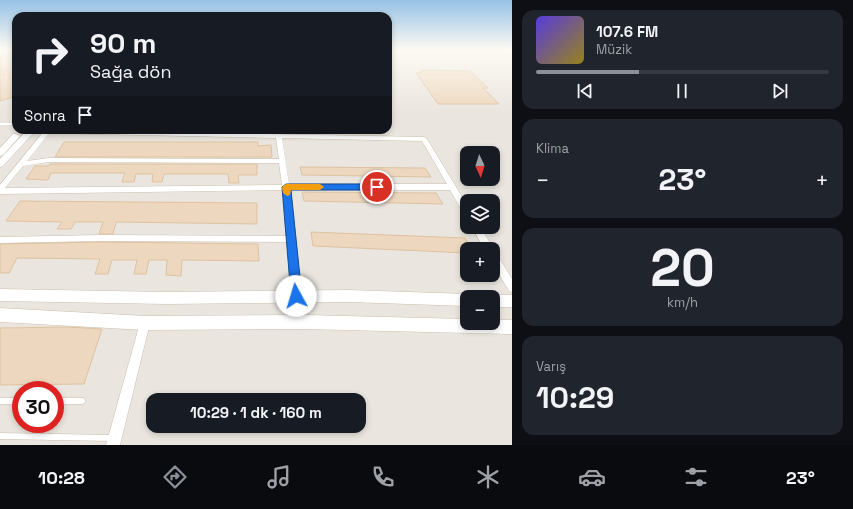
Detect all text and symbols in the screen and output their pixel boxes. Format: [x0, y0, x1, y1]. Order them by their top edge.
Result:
text: 107.6 FM [596, 22, 658, 41]
text: 90 m [90, 25, 156, 61]
icon: right [24, 28, 76, 80]
text: Müzik [596, 41, 632, 58]
text: Sağa dön [90, 60, 171, 83]
icon: previous [574, 80, 596, 102]
icon: pause [671, 80, 693, 102]
icon: next [769, 80, 791, 102]
icon: arrive [74, 104, 96, 126]
text: Sonra [24, 106, 66, 125]
text: Klima [536, 140, 569, 157]
north arrow [460, 146, 500, 186]
map controls [460, 146, 500, 330]
text: 23° [659, 160, 706, 199]
text: − [536, 166, 550, 194]
text: + [815, 166, 829, 194]
pin [360, 170, 394, 204]
icon: arrive [366, 176, 388, 198]
button: layers [460, 194, 500, 234]
text: 20 [650, 235, 715, 301]
button: + [460, 242, 500, 282]
position arrow [275, 275, 317, 317]
button: − [460, 290, 500, 330]
text: km/h [667, 294, 698, 311]
text: Varış [536, 358, 566, 375]
text: 10:29 [536, 378, 614, 417]
speed limit sign: 30 [12, 381, 64, 433]
text: 10:29 · 1 dk · 160 m [190, 403, 322, 422]
icon: directions [161, 463, 189, 491]
icon: music [265, 463, 293, 491]
icon: phone [369, 463, 397, 491]
icon: climate [474, 463, 502, 491]
icon: car [578, 463, 606, 491]
icon: filters [682, 463, 710, 491]
text: 10:28 [38, 466, 85, 489]
text: 23° [786, 466, 815, 489]

